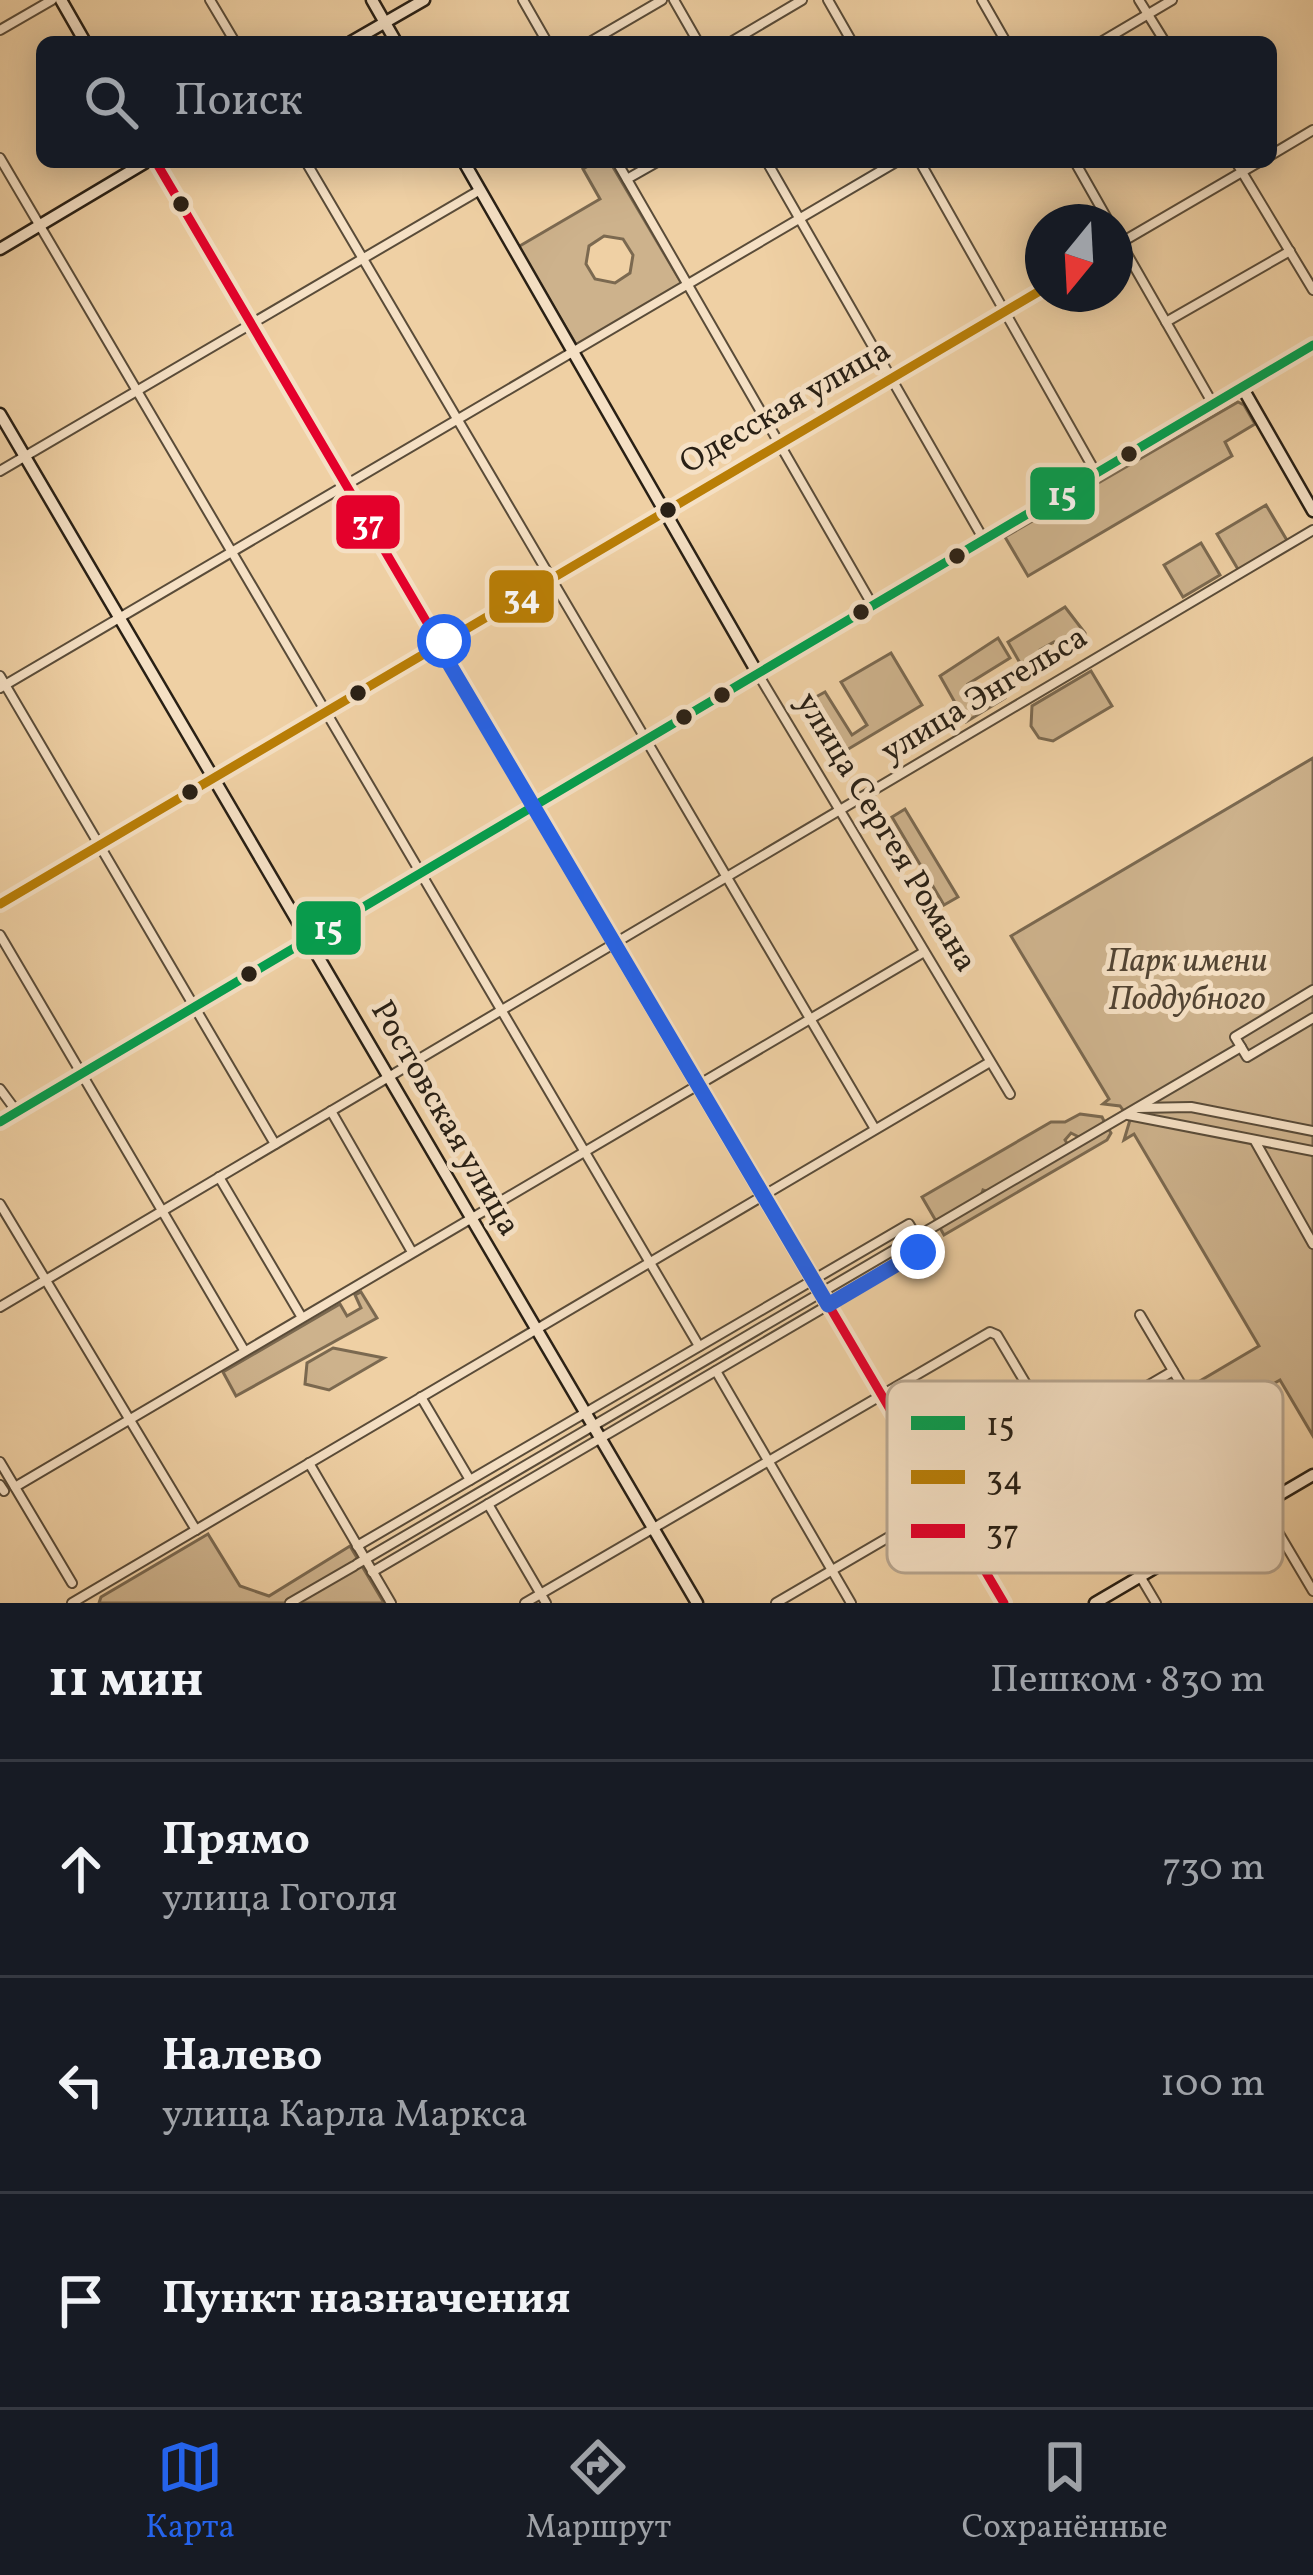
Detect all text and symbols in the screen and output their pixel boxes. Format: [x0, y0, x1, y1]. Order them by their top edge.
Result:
search box [36, 36, 1277, 168]
icon: search [78, 69, 144, 135]
text: Поиск [174, 71, 303, 134]
unlabelled marker [170, 193, 192, 215]
north arrow [1025, 204, 1133, 312]
street label: Одесская улица [672, 329, 900, 487]
unlabelled marker [1118, 443, 1140, 465]
line badge: 15 [1028, 465, 1097, 522]
text: 15 [1047, 474, 1077, 520]
line badge: 37 [334, 493, 402, 551]
unlabelled marker [657, 499, 679, 521]
text: 37 [352, 503, 384, 549]
unlabelled marker [946, 545, 968, 567]
line badge: 34 [487, 568, 556, 625]
text: 34 [504, 577, 540, 623]
unlabelled marker [850, 601, 872, 623]
route start [417, 614, 471, 668]
street label: улица Энгельса [873, 616, 1097, 776]
unlabelled marker [347, 682, 369, 704]
unlabelled marker [711, 684, 733, 706]
street label: улица Сергея Романа [783, 684, 987, 982]
unlabelled marker [673, 706, 695, 728]
unlabelled marker [179, 781, 201, 803]
line badge: 15 [294, 899, 363, 957]
text: 15 [313, 908, 343, 954]
park label: Парк имени Поддубного [1107, 940, 1267, 1024]
unlabelled marker [238, 963, 260, 985]
street label: Ростовская улица [358, 993, 530, 1245]
route end [891, 1225, 945, 1279]
legend [887, 1381, 1283, 1573]
text: 15 [986, 1404, 1015, 1450]
text: 34 [986, 1458, 1023, 1504]
text: 37 [986, 1512, 1019, 1558]
text: 11 мин [48, 1646, 203, 1717]
text: Пешком · 830 m [990, 1654, 1265, 1708]
text: Прямо [162, 1810, 310, 1873]
icon: ahead [48, 1836, 114, 1902]
text: 730 m [1162, 1842, 1265, 1896]
text: улица Гоголя [162, 1873, 397, 1927]
text: Налево [162, 2026, 323, 2089]
icon: left [48, 2052, 114, 2118]
text: 100 m [1160, 2058, 1265, 2112]
text: улица Карла Маркса [162, 2089, 528, 2143]
icon: arrive [48, 2268, 114, 2334]
text: Пункт назначения [162, 2269, 571, 2332]
tab: Карта [145, 2434, 235, 2552]
tab: Маршрут [526, 2434, 671, 2552]
tab: Сохранённые [962, 2434, 1168, 2552]

